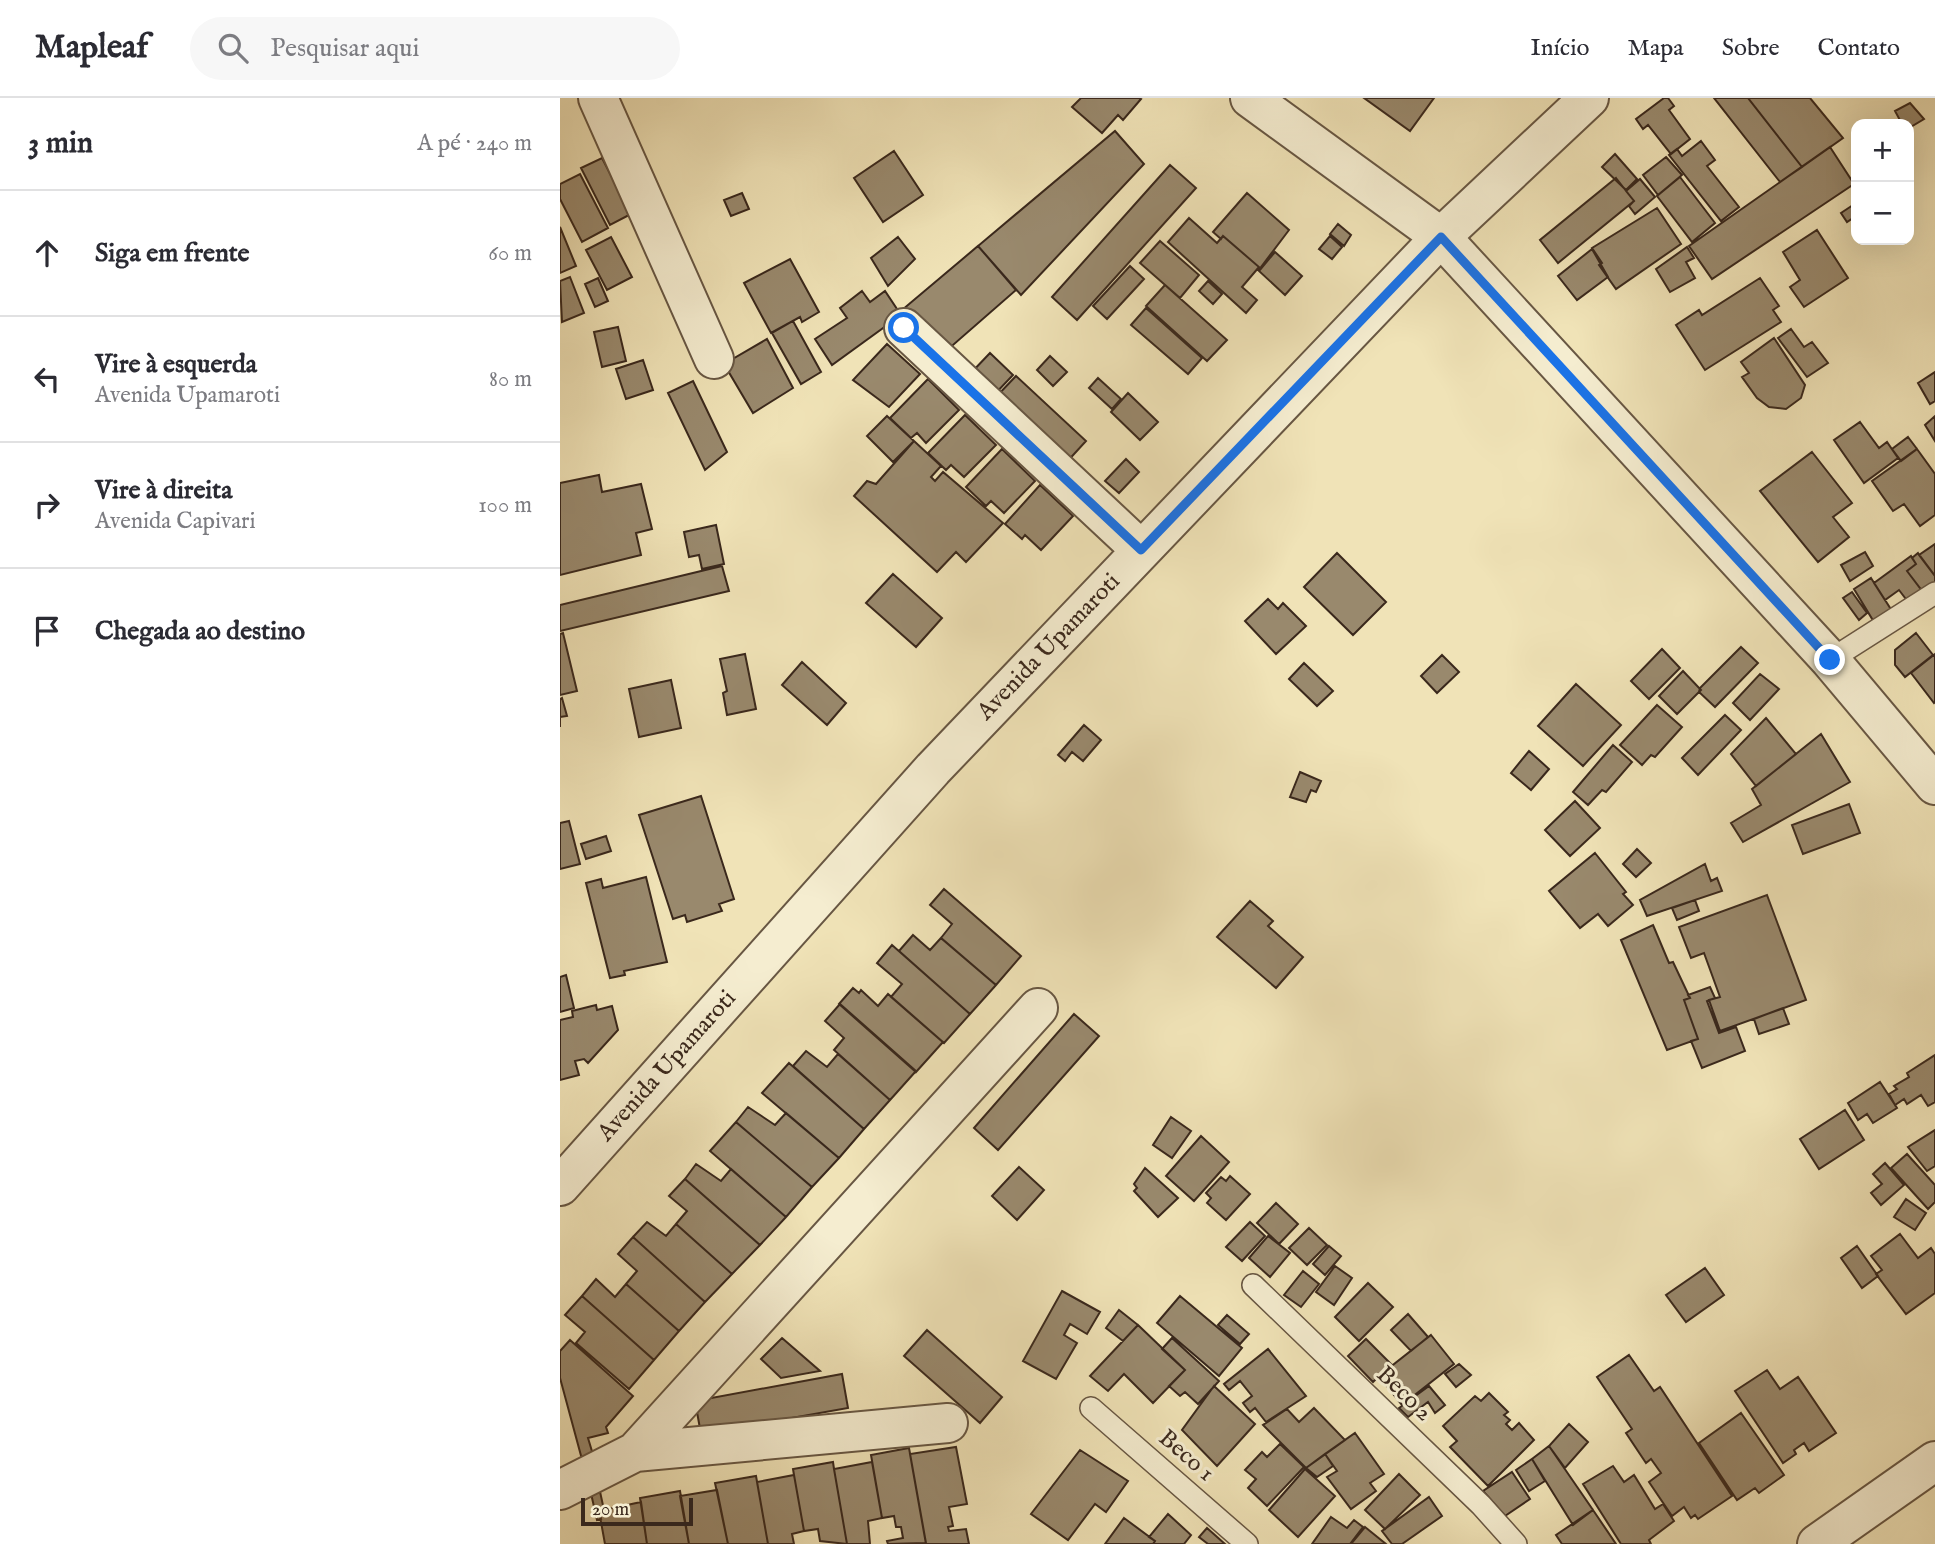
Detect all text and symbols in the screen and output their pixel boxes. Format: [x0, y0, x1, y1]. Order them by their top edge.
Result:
search box [190, 17, 680, 80]
text: Mapleaf [35, 27, 148, 69]
icon: search [214, 29, 252, 67]
text: Pesquisar aqui [270, 32, 420, 65]
text: Início [1530, 33, 1589, 64]
text: Mapa [1627, 33, 1684, 64]
text: Sobre [1722, 33, 1780, 64]
text: Contato [1818, 33, 1900, 64]
map controls [1851, 119, 1914, 245]
button: + [1851, 119, 1914, 182]
text: 3 min [28, 125, 93, 163]
text: A pé · 240 m [417, 129, 532, 158]
button: − [1851, 182, 1914, 245]
icon: ahead [28, 234, 66, 272]
text: Siga em frente [95, 237, 250, 270]
text: 60 m [488, 239, 532, 268]
route start [888, 312, 919, 343]
text: Vire à esquerda [95, 348, 257, 381]
icon: left [28, 360, 66, 398]
text: 80 m [489, 365, 532, 394]
text: Avenida Upamaroti [95, 381, 280, 410]
text: Vire à direita [95, 474, 232, 507]
icon: right [28, 486, 66, 524]
text: 100 m [478, 491, 532, 520]
text: Avenida Capivari [95, 507, 256, 536]
street label: Avenida Upamaroti [970, 567, 1127, 728]
icon: arrive [28, 612, 66, 650]
text: Chegada ao destino [95, 615, 305, 648]
route end [1814, 644, 1845, 675]
street label: Avenida Upamaroti [590, 984, 743, 1149]
street label: Beco 2 [1369, 1360, 1439, 1428]
street label: Beco 1 [1152, 1423, 1220, 1489]
scale bar [581, 1495, 693, 1527]
text: 20 m [592, 1498, 629, 1522]

